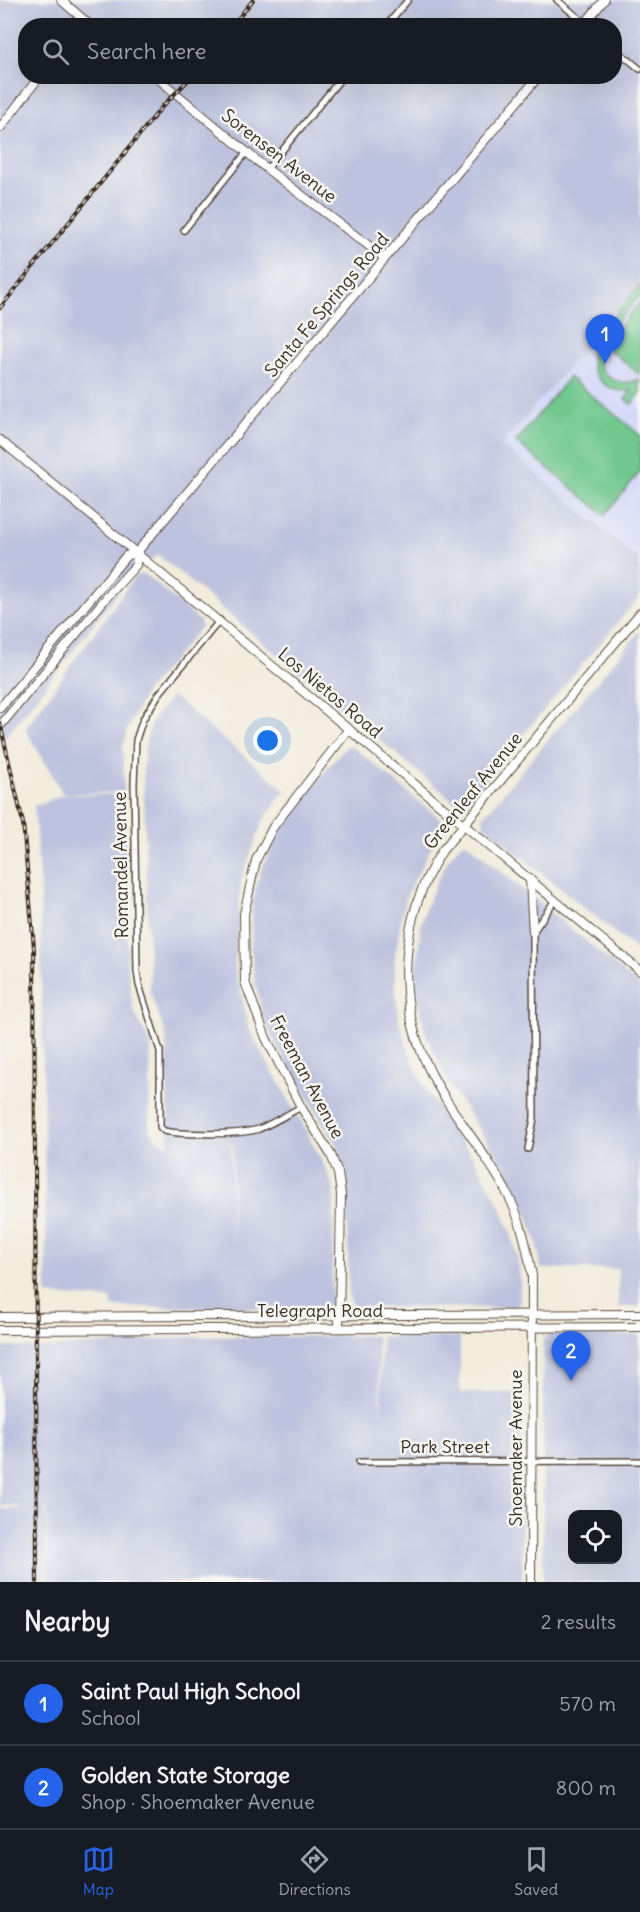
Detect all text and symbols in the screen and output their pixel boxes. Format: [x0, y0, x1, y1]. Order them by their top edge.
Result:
search box [18, 18, 622, 84]
icon: search [39, 35, 72, 68]
text: Search here [87, 37, 206, 65]
street label: Sorensen Avenue [217, 103, 342, 208]
street label: Santa Fe Springs Road [260, 228, 394, 381]
pin: 1 [586, 314, 624, 364]
street label: Los Nietos Road [273, 642, 387, 743]
your location [253, 726, 282, 755]
street label: Greenleaf Avenue [418, 727, 527, 854]
street label: Romandel Avenue [108, 791, 133, 939]
street label: Freeman Avenue [265, 1011, 350, 1143]
street label: Telegraph Road [257, 1299, 384, 1322]
pin: 2 [552, 1332, 590, 1381]
street label: Shoemaker Avenue [504, 1370, 527, 1526]
street label: Park Street [400, 1435, 490, 1458]
map controls [568, 1510, 622, 1564]
button: locate [568, 1510, 622, 1564]
text: Nearby [24, 1605, 110, 1638]
text: 2 results [541, 1609, 616, 1634]
text: Saint Paul High School [81, 1677, 301, 1705]
text: 1 [40, 1691, 47, 1716]
text: 570 m [559, 1691, 616, 1716]
text: School [81, 1705, 141, 1730]
text: Golden State Storage [81, 1761, 290, 1789]
text: 2 [38, 1775, 49, 1800]
text: 800 m [556, 1775, 616, 1800]
text: Shop · Shoemaker Avenue [81, 1789, 315, 1814]
tab: Map [82, 1843, 115, 1899]
tab: Directions [278, 1843, 351, 1899]
tab: Saved [514, 1843, 558, 1899]

